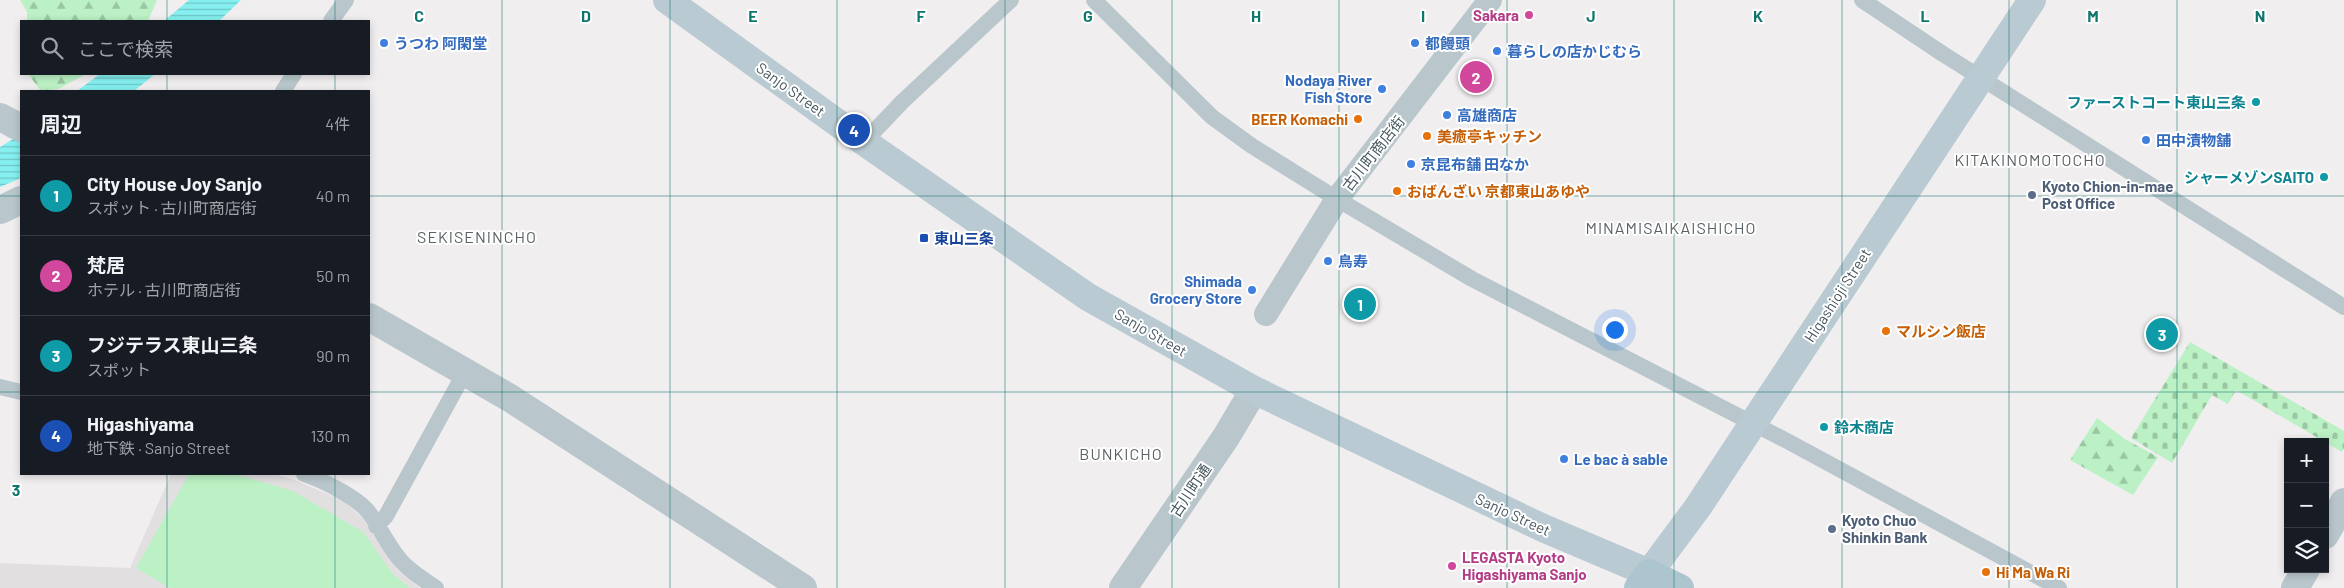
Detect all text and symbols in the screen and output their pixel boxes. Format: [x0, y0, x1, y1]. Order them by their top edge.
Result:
text: C [414, 6, 424, 25]
text: D [581, 6, 591, 25]
text: E [748, 6, 758, 25]
text: F [917, 6, 926, 25]
text: G [1083, 6, 1093, 25]
text: H [1251, 6, 1261, 25]
text: I [1421, 6, 1425, 25]
place label: Sakara [1473, 6, 1519, 24]
text: J [1586, 6, 1596, 25]
text: K [1753, 6, 1763, 25]
text: L [1920, 6, 1930, 25]
text: M [2087, 6, 2099, 25]
text: N [2255, 6, 2265, 25]
marker: Sakara [1523, 9, 1535, 21]
search box [20, 20, 370, 75]
icon: search [38, 34, 66, 62]
place label: うつわ 阿閑堂 [394, 34, 487, 52]
place label: 都饅頭 [1425, 34, 1470, 52]
text: ここで検索 [78, 37, 173, 60]
marker: うつわ 阿閑堂 [378, 37, 390, 49]
marker: 都饅頭 [1409, 37, 1421, 49]
place label: 暮らしの店かじむら [1507, 42, 1642, 60]
marker: 暮らしの店かじむら [1491, 45, 1503, 57]
street label: Sanjo Street [753, 58, 829, 120]
pin: 2 [1460, 58, 1492, 96]
place label: Nodaya River Fish Store [1285, 71, 1372, 106]
marker: Nodaya River Fish Store [1376, 83, 1388, 95]
place label: ファーストコート東山三条 [2067, 93, 2246, 111]
marker: ファーストコート東山三条 [2250, 96, 2262, 108]
place label: 高雄商店 [1457, 106, 1517, 124]
marker: 高雄商店 [1441, 109, 1453, 121]
place label: BEER Komachi [1251, 110, 1348, 128]
text: 周辺 [40, 111, 82, 136]
pin: 4 [838, 111, 870, 149]
street label: 古川町商店街 [1338, 112, 1408, 194]
marker: BEER Komachi [1352, 113, 1364, 125]
text: 4件 [325, 114, 350, 133]
place label: 美癒亭キッチン [1437, 127, 1542, 145]
marker: 美癒亭キッチン [1421, 130, 1433, 142]
place label: 田中漬物舗 [2156, 131, 2231, 149]
marker: 田中漬物舗 [2140, 134, 2152, 146]
district label: KITAKINOMOTOCHO [1954, 150, 2106, 169]
place label: 京昆布舗 田なか [1421, 155, 1529, 173]
marker: 京昆布舗 田なか [1405, 158, 1417, 170]
place label: シャーメゾンSAITO [2184, 168, 2314, 186]
marker: シャーメゾンSAITO [2318, 171, 2330, 183]
text: City House Joy Sanjo [87, 172, 262, 195]
place label: Kyoto Chion-in-mae Post Office [2042, 177, 2173, 212]
place label: おばんざい 京都東山あゆや [1407, 182, 1590, 200]
marker: おばんざい 京都東山あゆや [1391, 185, 1403, 197]
text: 1 [53, 186, 59, 205]
text: 40 m [316, 186, 350, 205]
marker: Kyoto Chion-in-mae Post Office [2026, 189, 2038, 201]
text: スポット · 古川町商店街 [87, 198, 257, 217]
district label: MINAMISAIKAISHICHO [1585, 218, 1757, 237]
district label: SEKISENINCHO [417, 227, 537, 246]
place label: 東山三条 [934, 229, 994, 247]
marker: 東山三条 [918, 232, 930, 244]
street label: Higashioji Street [1800, 245, 1874, 345]
place label: 鳥寿 [1338, 252, 1368, 270]
text: 梵居 [87, 253, 125, 276]
marker: 鳥寿 [1322, 255, 1334, 267]
text: 2 [52, 266, 60, 285]
text: 50 m [316, 266, 350, 285]
place label: Shimada Grocery Store [1150, 272, 1242, 307]
text: ホテル · 古川町商店街 [87, 280, 241, 299]
marker: Shimada Grocery Store [1246, 284, 1258, 296]
pin: 1 [1344, 285, 1376, 323]
street label: Sanjo Street [1112, 304, 1190, 360]
pin: 3 [2146, 315, 2178, 353]
your location [1602, 317, 1628, 343]
place label: マルシン飯店 [1896, 322, 1986, 340]
marker: マルシン飯店 [1880, 325, 1892, 337]
text: フジテラス東山三条 [87, 333, 258, 356]
text: 3 [52, 346, 60, 365]
text: 90 m [316, 346, 350, 365]
text: スポット [87, 360, 151, 379]
text: Higashiyama [87, 412, 194, 435]
place label: 鈴木商店 [1834, 418, 1894, 436]
marker: 鈴木商店 [1818, 421, 1830, 433]
text: 4 [51, 426, 61, 445]
text: 130 m [311, 426, 350, 445]
text: 地下鉄 · Sanjo Street [87, 438, 230, 457]
map controls [2284, 438, 2329, 573]
button: + [2284, 438, 2329, 483]
district label: BUNKICHO [1079, 444, 1163, 463]
place label: Le bac à sable [1574, 450, 1668, 468]
marker: Le bac à sable [1558, 453, 1570, 465]
street label: 古川町通 [1166, 460, 1214, 520]
text: 3 [12, 480, 20, 499]
button: − [2284, 483, 2329, 528]
street label: Sanjo Street [1473, 489, 1553, 539]
place label: Kyoto Chuo Shinkin Bank [1842, 511, 1928, 546]
marker: Kyoto Chuo Shinkin Bank [1826, 523, 1838, 535]
button: layers [2284, 528, 2329, 573]
place label: LEGASTA Kyoto Higashiyama Sanjo [1462, 548, 1587, 583]
marker: LEGASTA Kyoto Higashiyama Sanjo [1446, 560, 1458, 572]
place label: Hi Ma Wa Ri [1996, 563, 2070, 581]
marker: Hi Ma Wa Ri [1980, 566, 1992, 578]

